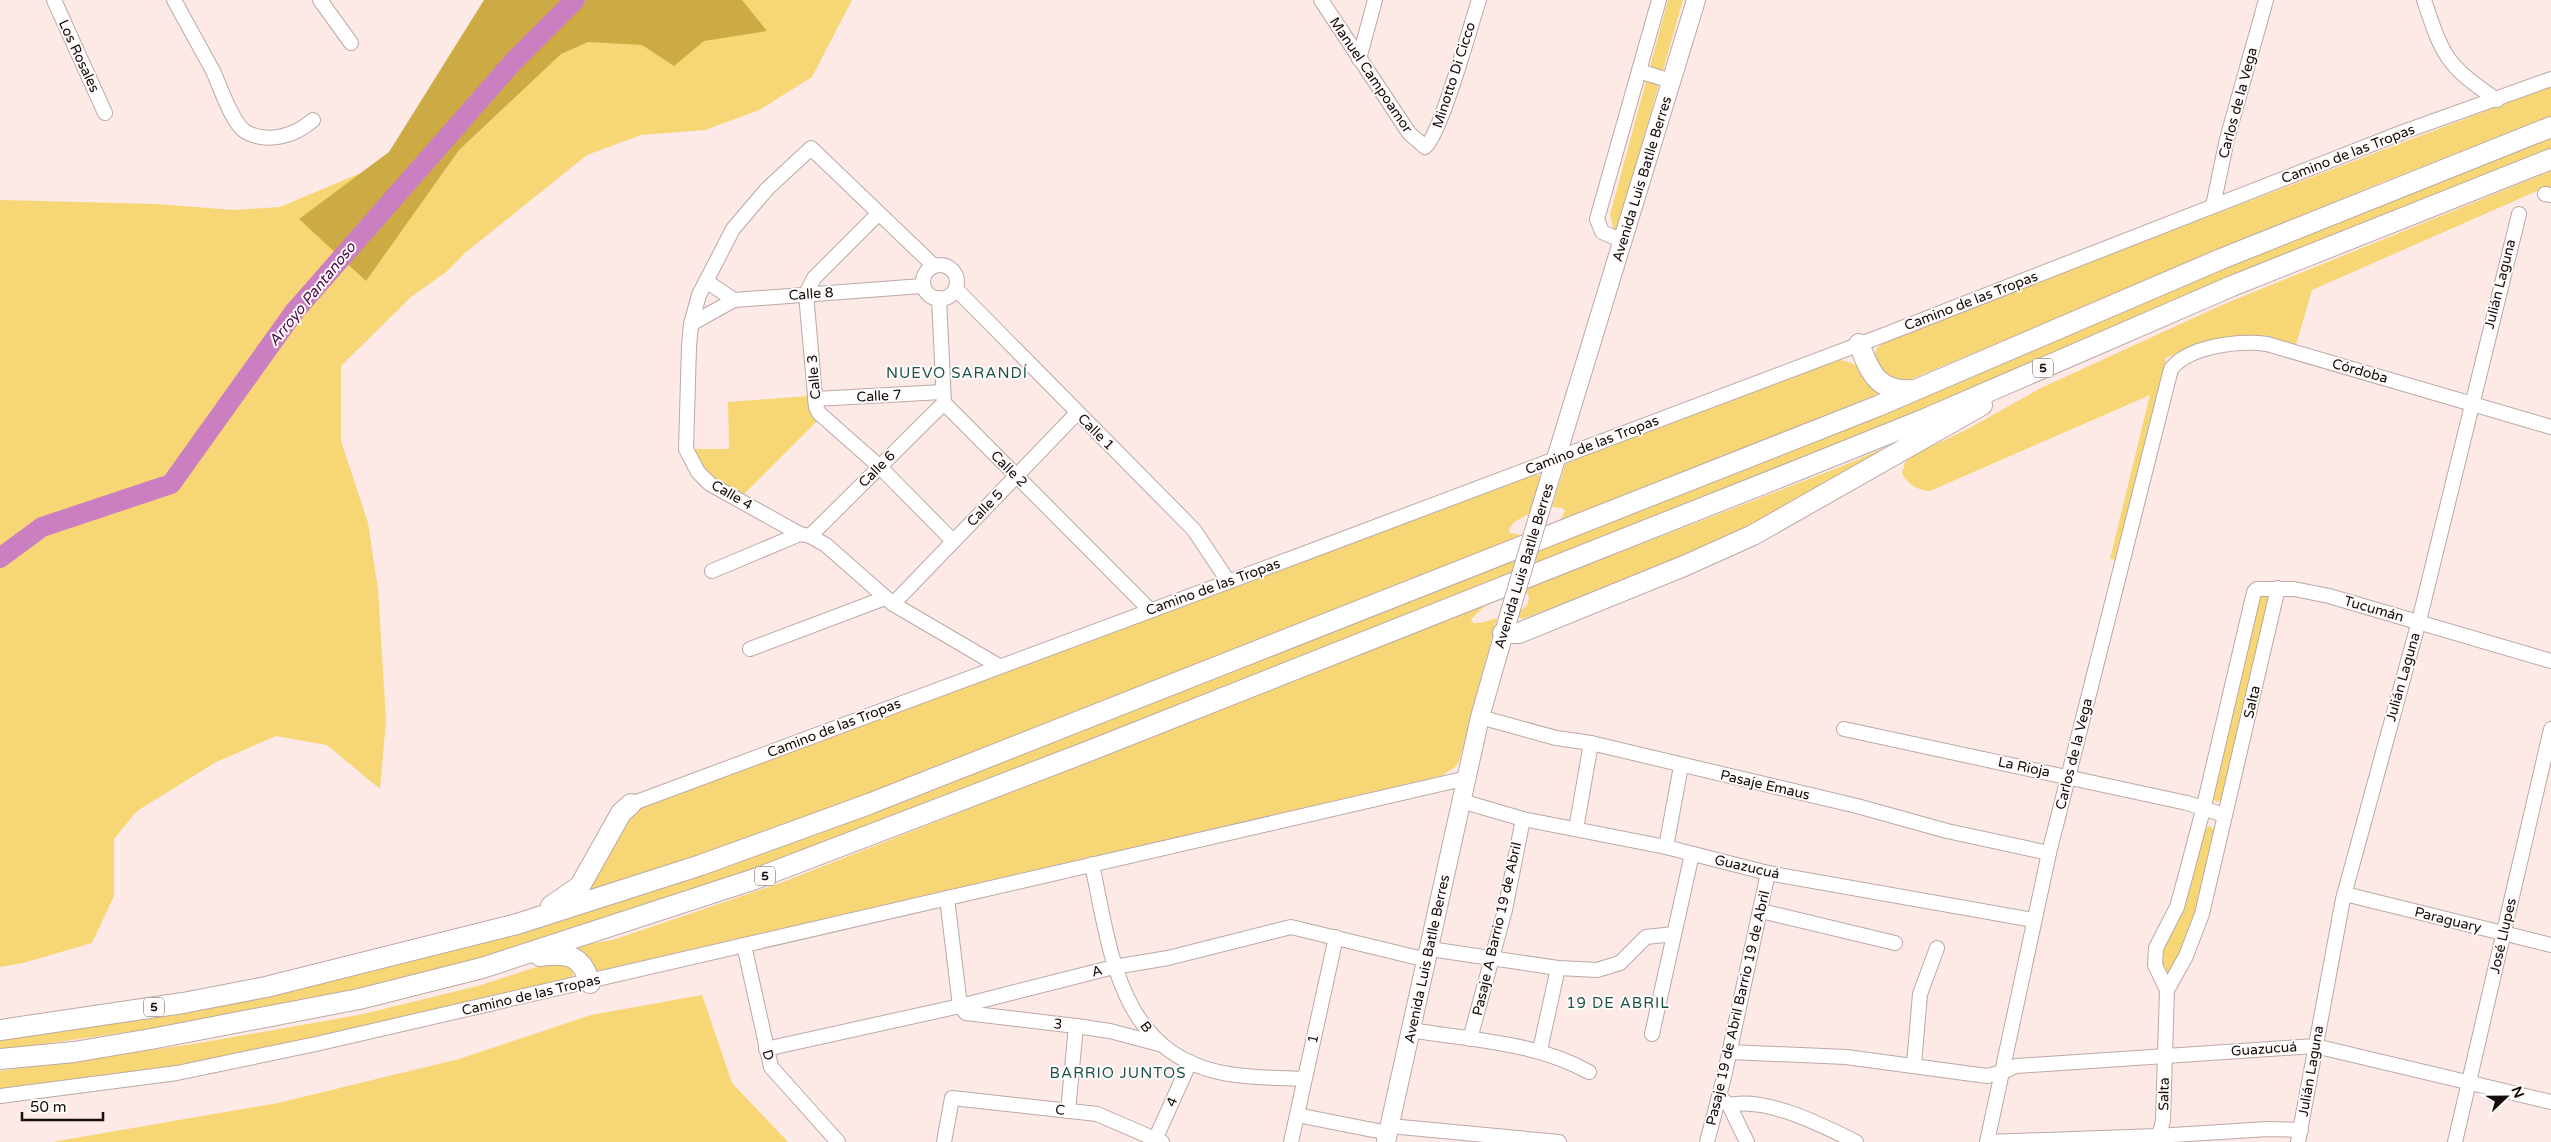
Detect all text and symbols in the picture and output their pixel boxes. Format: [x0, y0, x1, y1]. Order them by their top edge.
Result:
street label: Manuel Campoamor [1326, 14, 1416, 137]
street label: Los Rosales [55, 17, 103, 95]
street label: Minotto Di Cicco [1429, 20, 1479, 130]
street label: Carlos de la Vega [2215, 46, 2261, 160]
street label: Avenida Luis Batlle Berres [1609, 94, 1675, 264]
street label: Camino de las Tropas [2279, 121, 2417, 187]
street label: Julián Laguna [2481, 237, 2519, 331]
water label: Arroyo Pantanoso [265, 238, 360, 349]
street label: Camino de las Tropas [1902, 268, 2040, 334]
street label: Calle 8 [788, 284, 834, 304]
street label: Calle 3 [804, 354, 824, 400]
street label: Córdoba [2330, 355, 2390, 387]
road number: 5 [2033, 358, 2053, 378]
district label: NUEVO SARANDÍ [886, 364, 1028, 382]
street label: Calle 7 [856, 386, 902, 406]
street label: Calle 1 [1074, 410, 1118, 454]
street label: Camino de las Tropas [1523, 412, 1661, 478]
street label: Calle 6 [855, 447, 899, 491]
street label: Calle 2 [987, 447, 1031, 491]
street label: Calle 4 [708, 476, 756, 514]
street label: Avenida Luis Batlle Berres [1491, 481, 1557, 651]
street label: Calle 5 [963, 486, 1007, 530]
street label: Camino de las Tropas [1144, 555, 1283, 619]
street label: Tucumán [2342, 592, 2406, 626]
street label: Julián Laguna [2382, 631, 2424, 723]
street label: Salta [2240, 684, 2264, 720]
street label: Camino de las Tropas [765, 695, 903, 761]
street label: Carlos de la Vega [2052, 696, 2096, 812]
street label: La Rioja [1996, 753, 2052, 781]
street label: Pasaje Emaus [1719, 766, 1812, 804]
street label: Pasaje A Barrio 19 de Abril [1469, 840, 1525, 1018]
street label: Guazucuá [1713, 851, 1781, 883]
road number: 5 [755, 866, 775, 886]
street label: Avenida Luis Batlle Berres [1401, 873, 1453, 1045]
street label: Pasaje 19 de Abril Barrio 19 de Abril [1703, 889, 1773, 1127]
street label: José Llupes [2486, 896, 2520, 975]
street label: Paraguary [2413, 903, 2484, 937]
street label: A [1090, 961, 1104, 981]
street label: Camino de las Tropas [460, 971, 602, 1019]
district label: 19 DE ABRIL [1566, 994, 1670, 1012]
road number: 5 [144, 998, 164, 1016]
street label: 3 [1053, 1015, 1063, 1033]
street label: B [1136, 1018, 1156, 1036]
street label: Julián Laguna [2295, 1024, 2327, 1118]
street label: 1 [1304, 1033, 1322, 1045]
street label: Guazucuá [2230, 1038, 2298, 1060]
street label: D [758, 1048, 778, 1062]
district label: BARRIO JUNTOS [1050, 1064, 1186, 1082]
north arrow [2481, 1072, 2531, 1122]
street label: Salta [2155, 1077, 2173, 1111]
text: N [2508, 1084, 2528, 1101]
scale bar [22, 1090, 104, 1122]
street label: 4 [1162, 1094, 1182, 1109]
text: 50 m [30, 1098, 67, 1116]
street label: C [1054, 1101, 1066, 1119]

